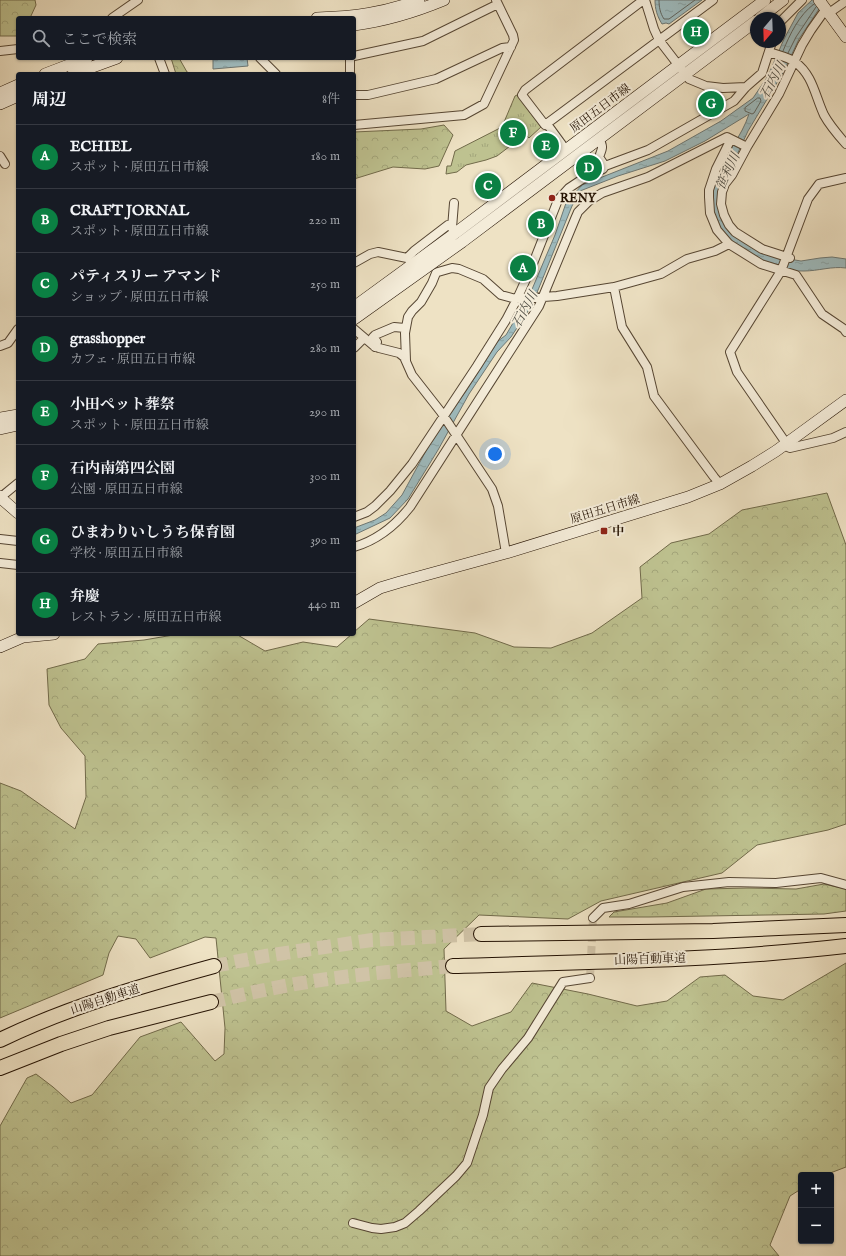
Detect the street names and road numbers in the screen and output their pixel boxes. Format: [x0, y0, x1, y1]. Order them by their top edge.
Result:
street label: 原田五日市線 [567, 81, 634, 136]
street label: 原田五日市線 [569, 492, 642, 527]
street label: 山陽自動車道 [614, 951, 686, 968]
street label: 山陽自動車道 [69, 981, 142, 1018]

